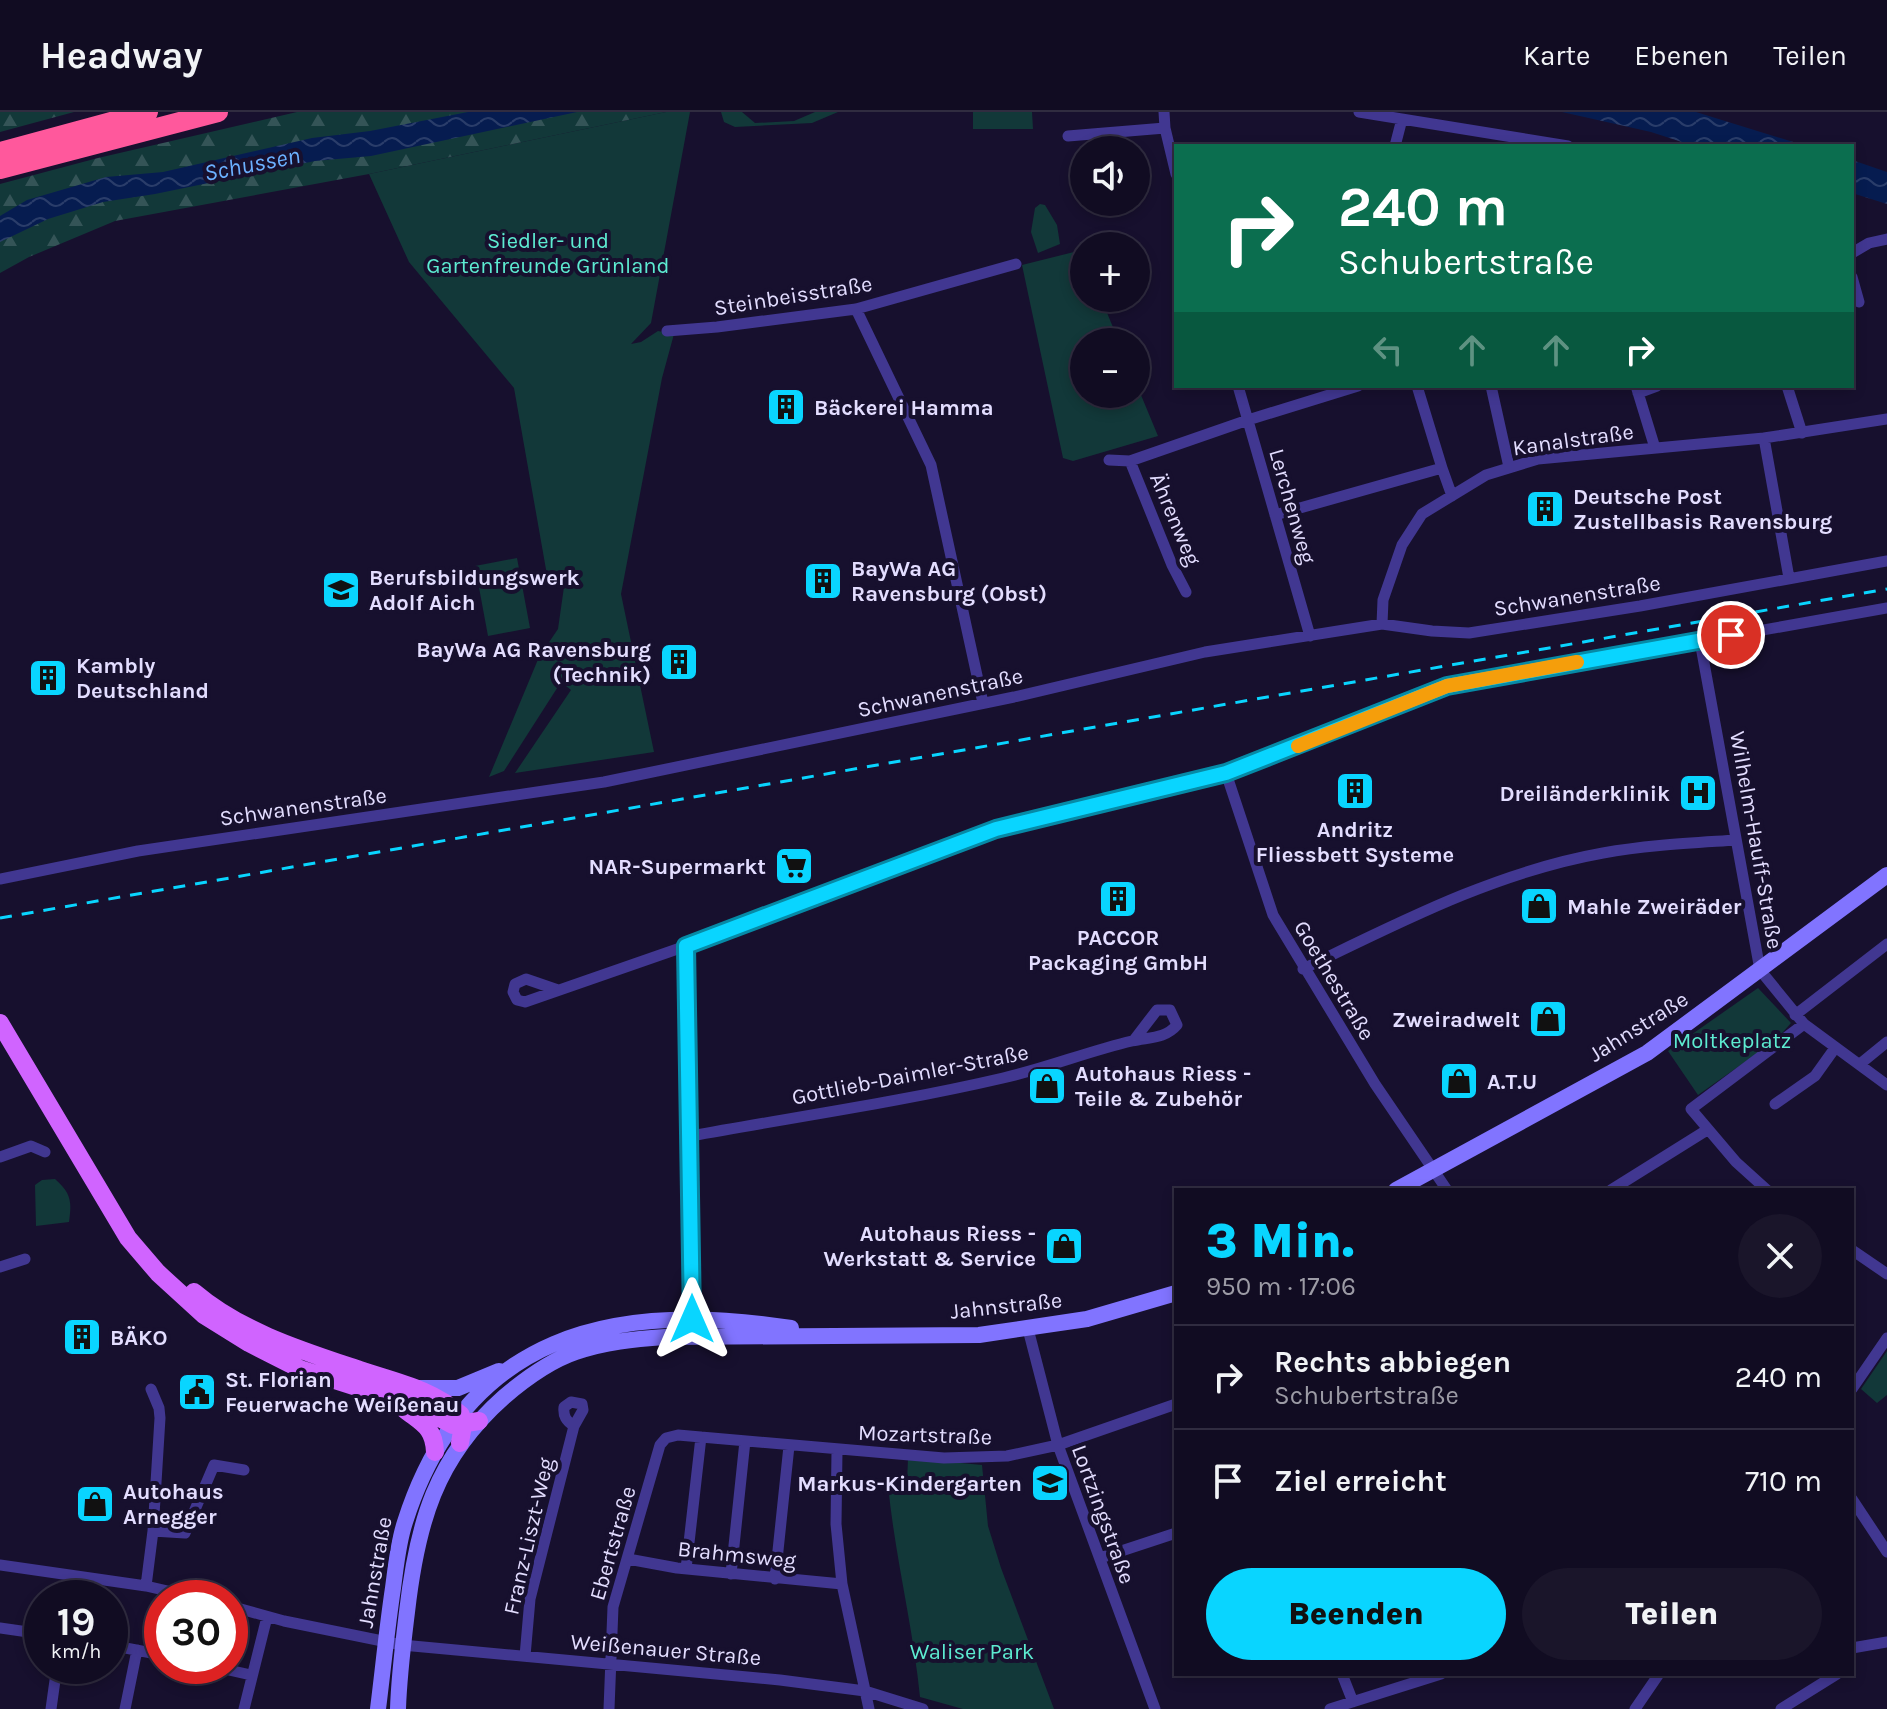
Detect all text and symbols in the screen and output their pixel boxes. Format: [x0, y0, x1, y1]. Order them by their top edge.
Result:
text: Headway [40, 33, 203, 78]
text: Karte [1523, 39, 1590, 72]
text: Ebenen [1634, 39, 1729, 72]
text: Teilen [1773, 39, 1847, 72]
map controls [1070, 136, 1150, 408]
button: sound [1070, 136, 1150, 216]
water label: Schussen [202, 141, 302, 187]
text: 240 m [1338, 174, 1508, 239]
icon: right [1206, 176, 1310, 280]
park label: Siedler- und Gartenfreunde Grünland [426, 228, 670, 279]
button: + [1070, 232, 1150, 312]
text: Schubertstraße [1338, 241, 1594, 283]
street label: Steinbeisstraße [712, 271, 874, 321]
button: − [1070, 328, 1150, 408]
icon: left [1366, 328, 1410, 372]
icon: ahead [1450, 328, 1494, 372]
icon: ahead [1534, 328, 1578, 372]
icon: right [1618, 328, 1662, 372]
building icon: Bäckerei Hamma [765, 386, 807, 428]
place label: Bäckerei Hamma [814, 395, 994, 421]
street label: Kanalstraße [1511, 419, 1635, 461]
street label: Lerchenweg [1263, 446, 1321, 567]
street label: Ährenweg [1144, 469, 1206, 570]
place label: Deutsche Post Zustellbasis Ravensburg [1573, 484, 1833, 535]
building icon: Deutsche Post Zustellbasis Ravensburg [1524, 488, 1566, 530]
place label: BayWa AG Ravensburg (Obst) [851, 556, 1047, 607]
building icon: BayWa AG Ravensburg (Obst) [802, 560, 844, 602]
place label: Berufsbildungswerk Adolf Aich [369, 565, 580, 616]
school or university icon: Berufsbildungswerk Adolf Aich [320, 569, 362, 611]
street label: Schwanenstraße [1492, 570, 1662, 622]
pin [1697, 601, 1765, 669]
icon: arrive [1709, 613, 1753, 657]
place label: BayWa AG Ravensburg (Technik) [416, 637, 651, 688]
building icon: BayWa AG Ravensburg (Technik) [658, 641, 700, 683]
place label: Kambly Deutschland [76, 653, 209, 704]
building icon: Kambly Deutschland [27, 657, 69, 699]
street label: Schwanenstraße [855, 663, 1025, 723]
street label: Wilhelm-Hauff-Straße [1724, 729, 1788, 951]
building icon: Andritz Fliessbett Systeme [1334, 770, 1376, 812]
hospital icon: Dreiländerklinik [1677, 772, 1719, 814]
place label: Dreiländerklinik [1499, 781, 1670, 807]
street label: Schwanenstraße [218, 782, 388, 832]
place label: Andritz Fliessbett Systeme [1256, 817, 1454, 868]
supermarket icon: NAR-Supermarkt [773, 845, 815, 887]
place label: NAR-Supermarkt [588, 854, 766, 880]
building icon: PACCOR Packaging GmbH [1097, 878, 1139, 920]
shop icon: Mahle Zweiräder [1518, 885, 1560, 927]
place label: Mahle Zweiräder [1567, 894, 1742, 920]
street label: Goethestraße [1288, 916, 1380, 1045]
place label: PACCOR Packaging GmbH [1028, 925, 1208, 976]
street label: Jahnstraße [1584, 986, 1693, 1068]
shop icon: Zweiradwelt [1527, 998, 1569, 1040]
place label: Zweiradwelt [1392, 1007, 1520, 1033]
park label: Moltkeplatz [1673, 1028, 1791, 1054]
street label: Gottlieb-Daimler-Straße [790, 1039, 1031, 1111]
shop icon: A.T.U [1438, 1060, 1480, 1102]
place label: Autohaus Riess - Teile & Zubehör [1075, 1061, 1251, 1112]
shop icon: Autohaus Riess - Teile & Zubehör [1026, 1065, 1068, 1107]
place label: A.T.U [1487, 1069, 1537, 1095]
text: 3 Min. [1206, 1213, 1354, 1269]
button: close [1738, 1214, 1822, 1298]
place label: Autohaus Riess - Werkstatt & Service [824, 1221, 1036, 1272]
shop icon: Autohaus Riess - Werkstatt & Service [1043, 1225, 1085, 1267]
text: 950 m · 17:06 [1206, 1271, 1356, 1302]
position arrow [650, 1277, 734, 1361]
street label: Jahnstraße [949, 1287, 1063, 1325]
building icon: BÄKO [61, 1316, 103, 1358]
place label: BÄKO [110, 1325, 167, 1351]
text: Rechts abbiegen [1274, 1344, 1511, 1380]
icon: right [1206, 1355, 1250, 1399]
text: 240 m [1735, 1359, 1822, 1395]
place label: St. Florian Feuerwache Weißenau [225, 1367, 459, 1418]
public building icon: St. Florian Feuerwache Weißenau [176, 1371, 218, 1413]
text: Schubertstraße [1274, 1380, 1459, 1411]
street label: Mozartstraße [857, 1420, 992, 1450]
street label: Lortzingstraße [1066, 1441, 1140, 1587]
street label: Franz-Liszt-Weg [498, 1455, 560, 1617]
icon: arrive [1206, 1459, 1250, 1503]
school or university icon: Markus-Kindergarten [1029, 1462, 1071, 1504]
text: Ziel erreicht [1274, 1463, 1447, 1499]
text: 710 m [1745, 1463, 1822, 1499]
place label: Markus-Kindergarten [797, 1471, 1022, 1497]
place label: Autohaus Arnegger [123, 1479, 224, 1530]
shop icon: Autohaus Arnegger [74, 1483, 116, 1525]
street label: Ebertstraße [584, 1483, 642, 1603]
street label: Jahnstraße [352, 1515, 398, 1630]
street label: Brahmsweg [676, 1536, 798, 1574]
button: Beenden [1206, 1568, 1506, 1660]
button: Teilen [1522, 1568, 1822, 1660]
speed limit sign: 30 [144, 1580, 248, 1684]
text: 19 [57, 1598, 95, 1645]
street label: Weißenauer Straße [570, 1629, 762, 1671]
park label: Waliser Park [910, 1639, 1034, 1665]
text: km/h [51, 1640, 101, 1663]

